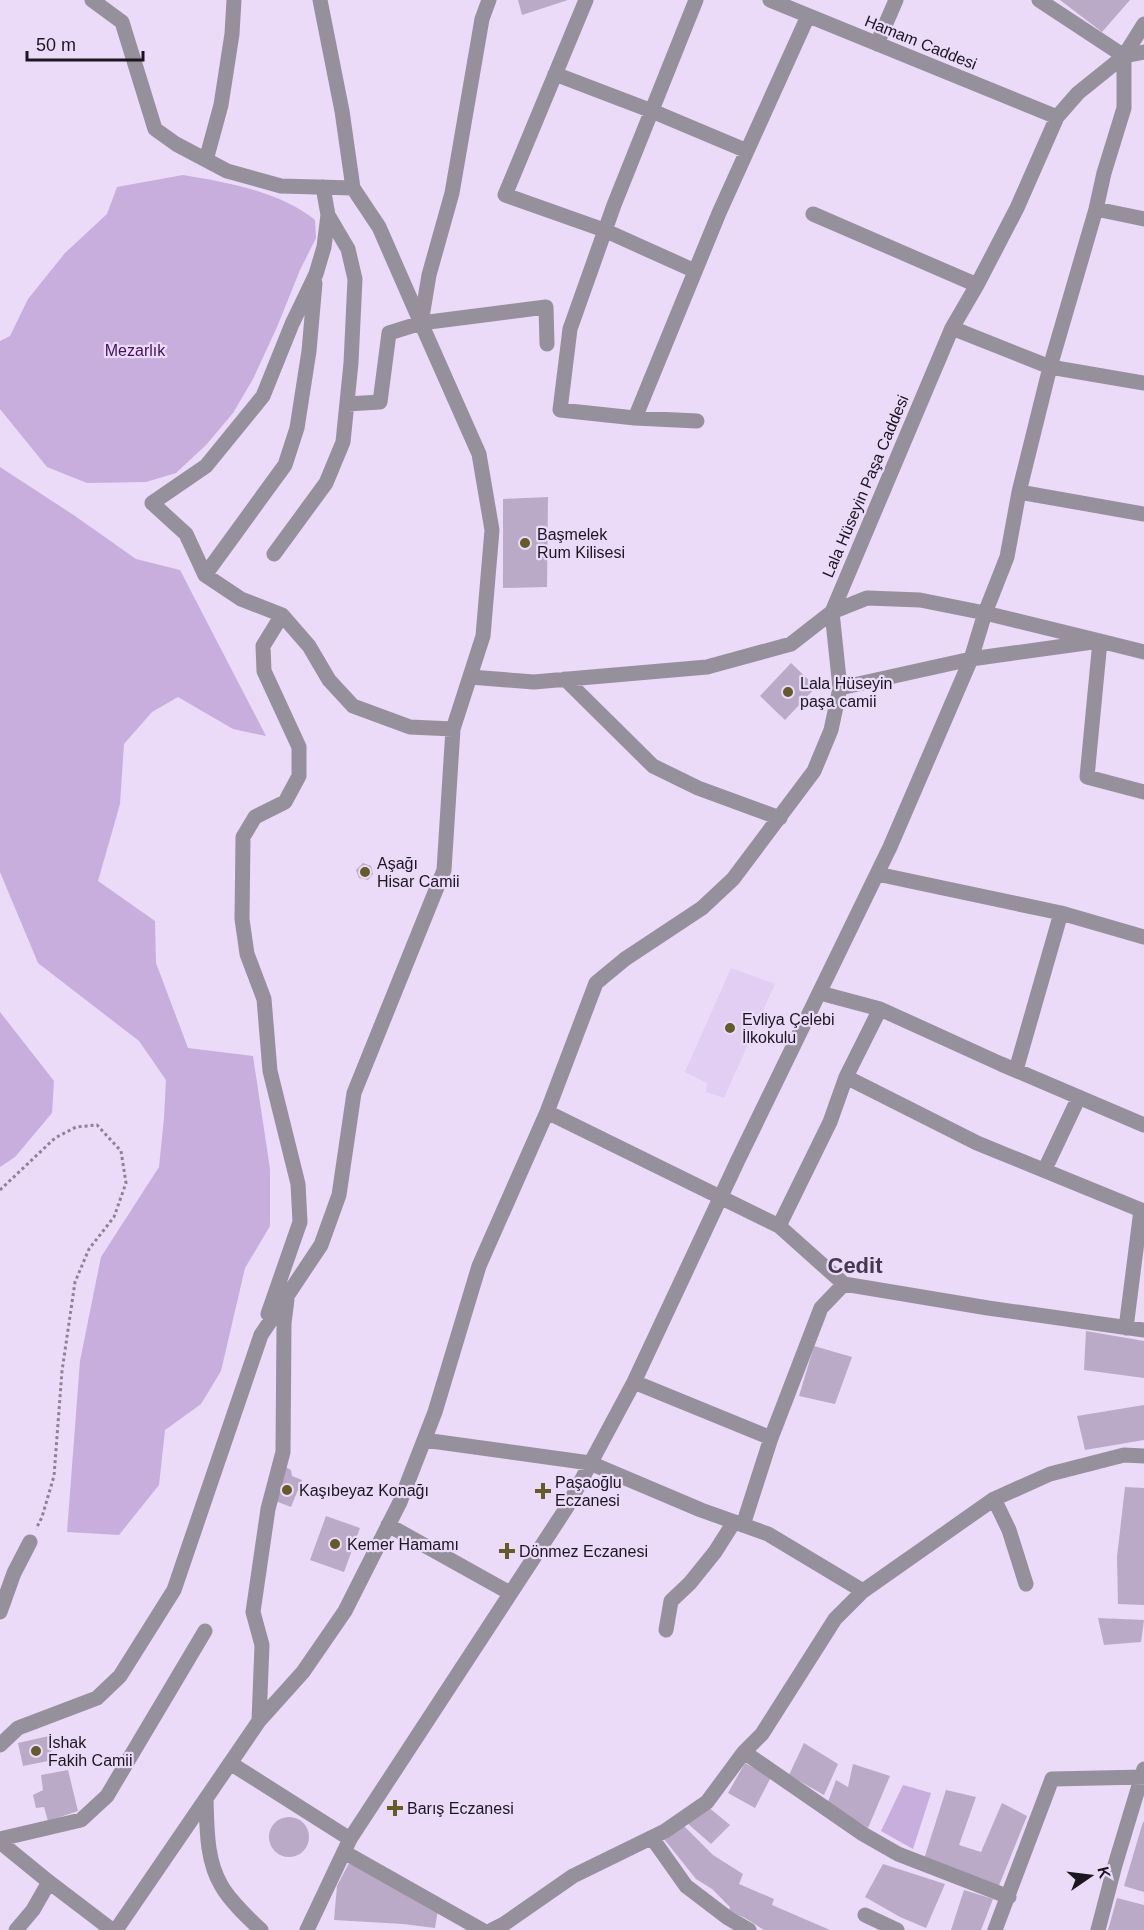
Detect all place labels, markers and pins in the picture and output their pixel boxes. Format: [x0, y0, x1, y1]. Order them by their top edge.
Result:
place label: Başmelek Rum Kilisesi [537, 526, 625, 561]
marker: Başmelek Rum Kilisesi [518, 536, 532, 550]
place label: Lala Hüseyin paşa camii [800, 675, 893, 710]
marker: Lala Hüseyin paşa camii [781, 685, 795, 699]
place label: Aşağı Hisar Camii [377, 855, 460, 890]
marker: Aşağı Hisar Camii [358, 865, 372, 879]
place label: Evliya Çelebi İlkokulu [742, 1011, 834, 1046]
marker: Evliya Çelebi İlkokulu [723, 1021, 737, 1035]
place label: Paşaoğlu Eczanesi [555, 1474, 622, 1509]
place label: Kaşıbeyaz Konağı [299, 1482, 429, 1499]
marker: Kaşıbeyaz Konağı [280, 1483, 294, 1497]
marker: Paşaoğlu Eczanesi [536, 1484, 550, 1498]
place label: Kemer Hamamı [347, 1536, 459, 1553]
marker: Kemer Hamamı [328, 1537, 342, 1551]
place label: Dönmez Eczanesi [519, 1543, 648, 1560]
marker: Dönmez Eczanesi [500, 1544, 514, 1558]
place label: İshak Fakih Camii [48, 1733, 132, 1769]
marker: İshak Fakih Camii [29, 1744, 43, 1758]
place label: Barış Eczanesi [407, 1800, 514, 1817]
marker: Barış Eczanesi [388, 1801, 402, 1815]

